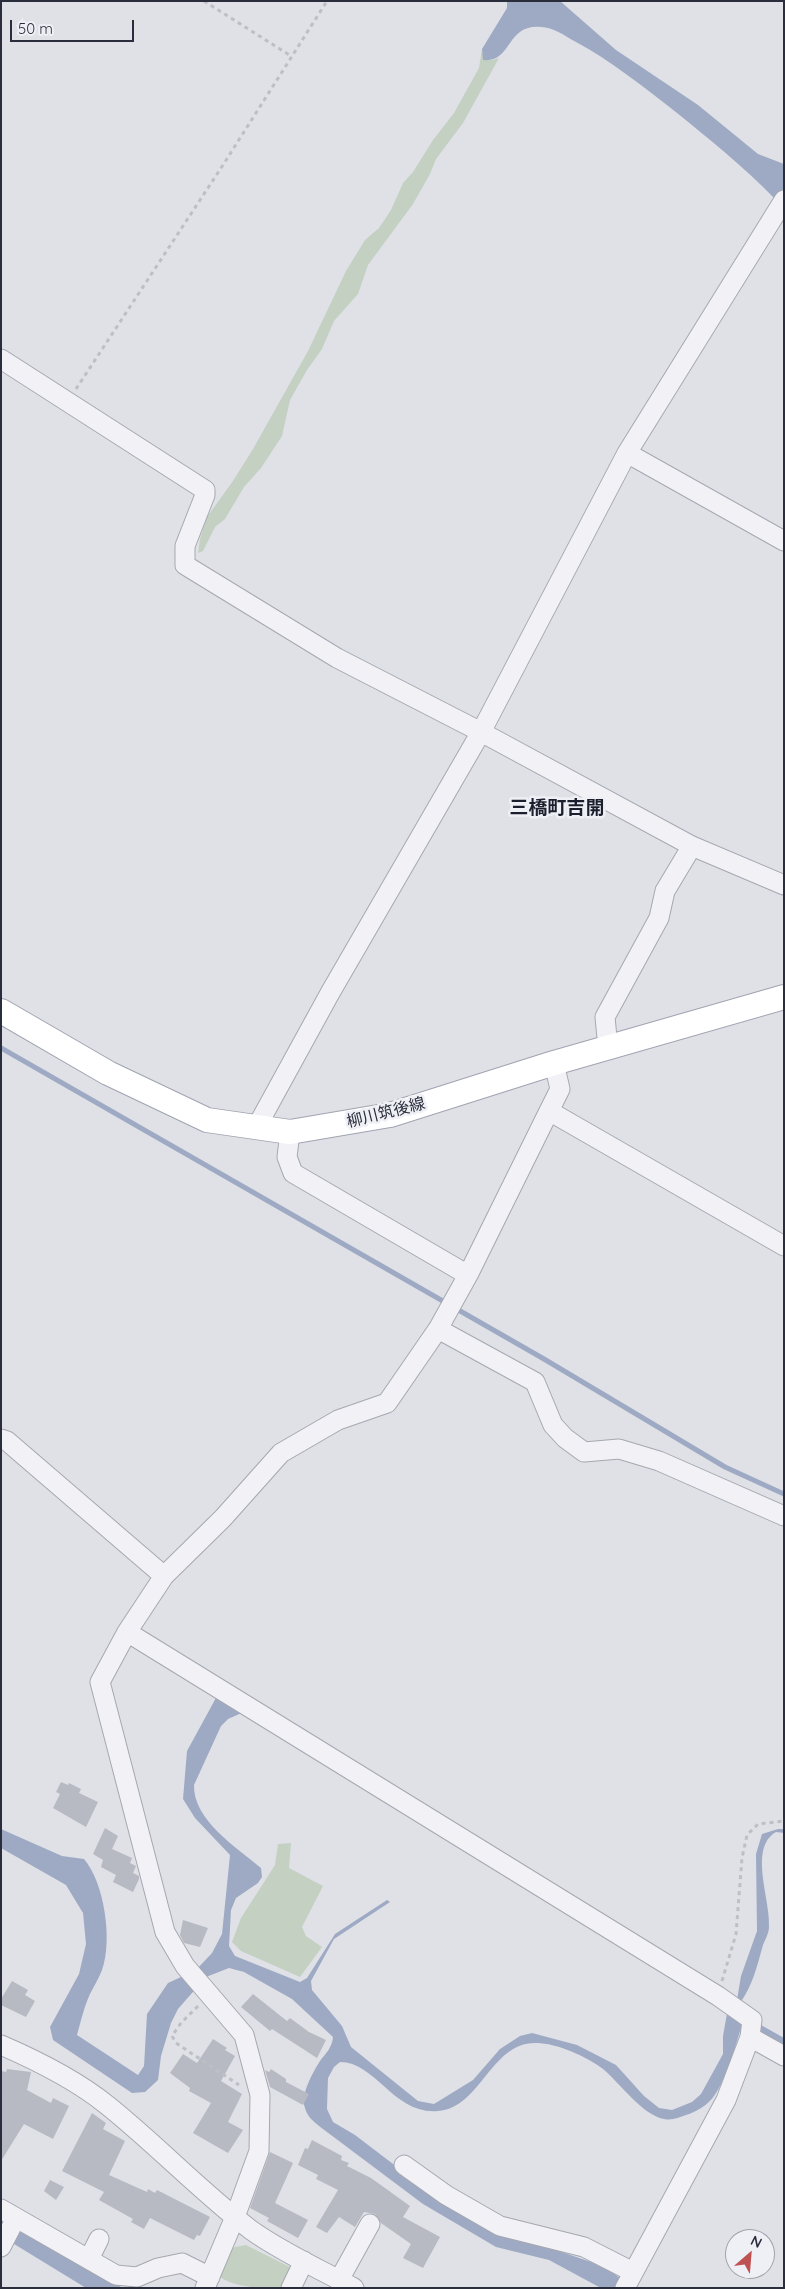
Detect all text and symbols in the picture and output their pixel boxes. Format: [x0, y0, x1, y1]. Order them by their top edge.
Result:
scale bar [12, 10, 136, 42]
text: 50 m [18, 19, 53, 38]
district label: 三橋町吉開 [510, 797, 604, 819]
street label: 柳川筑後線 [345, 1094, 427, 1132]
north arrow [725, 2229, 775, 2279]
text: N [748, 2231, 765, 2252]

